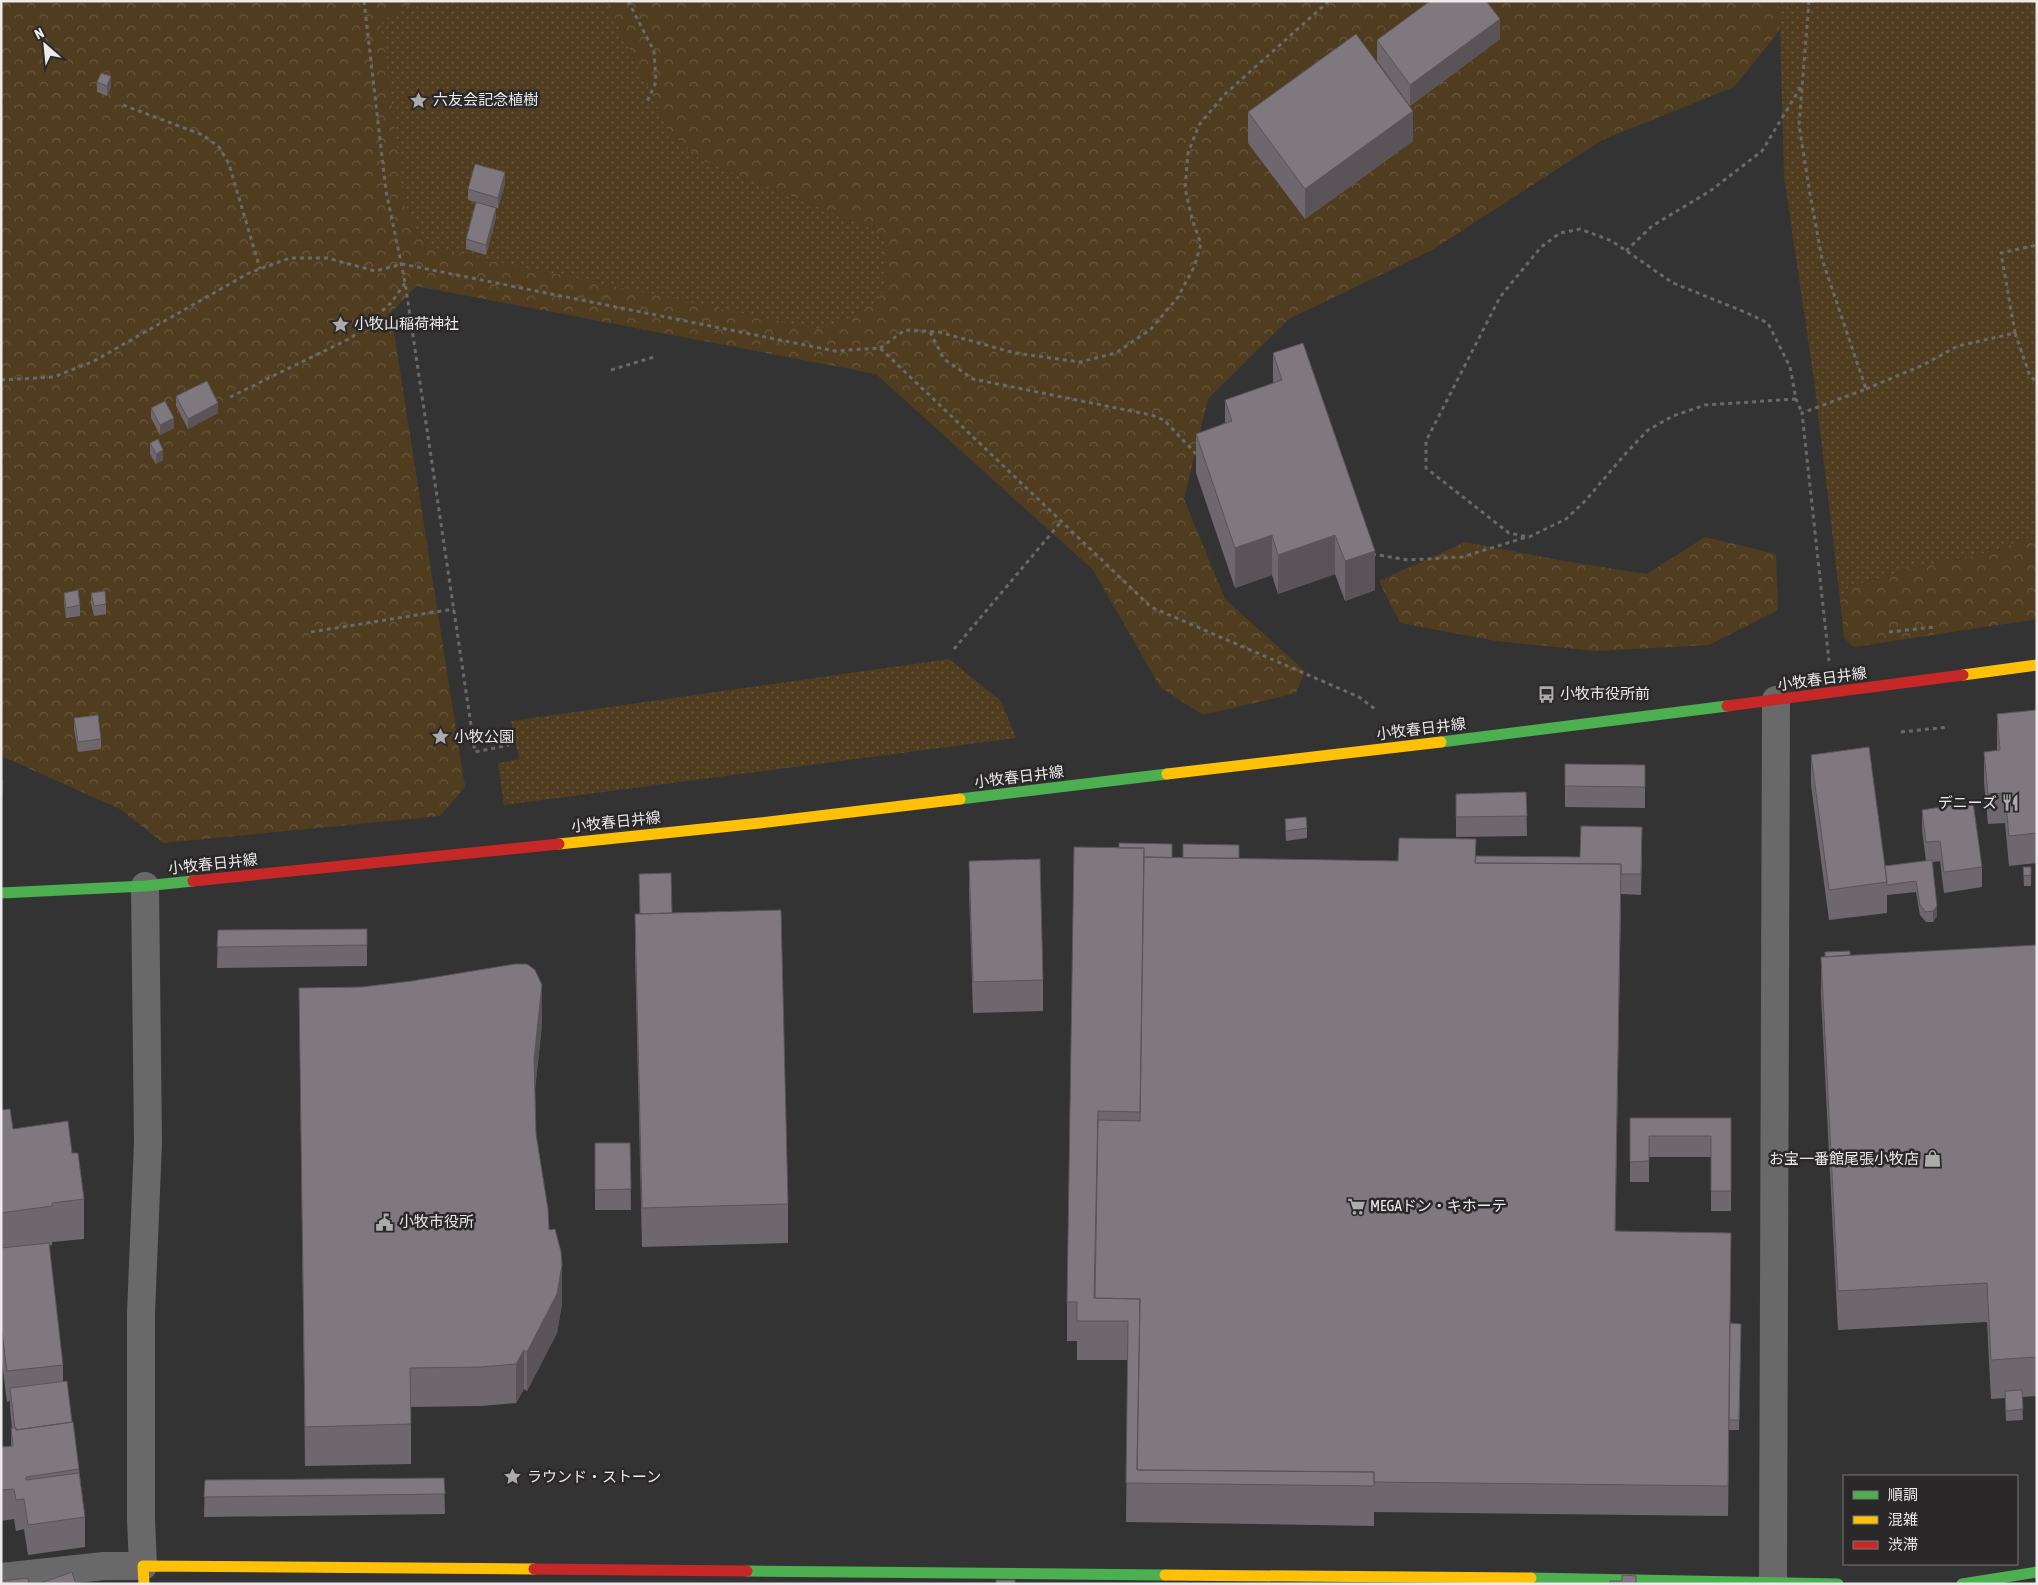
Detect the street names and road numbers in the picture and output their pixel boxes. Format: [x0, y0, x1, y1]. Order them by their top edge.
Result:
street label: 小牧春日井線 [1776, 664, 1868, 693]
street label: 小牧春日井線 [1375, 715, 1467, 742]
street label: 小牧春日井線 [973, 763, 1065, 790]
street label: 小牧春日井線 [570, 808, 662, 835]
street label: 小牧春日井線 [167, 850, 259, 877]

